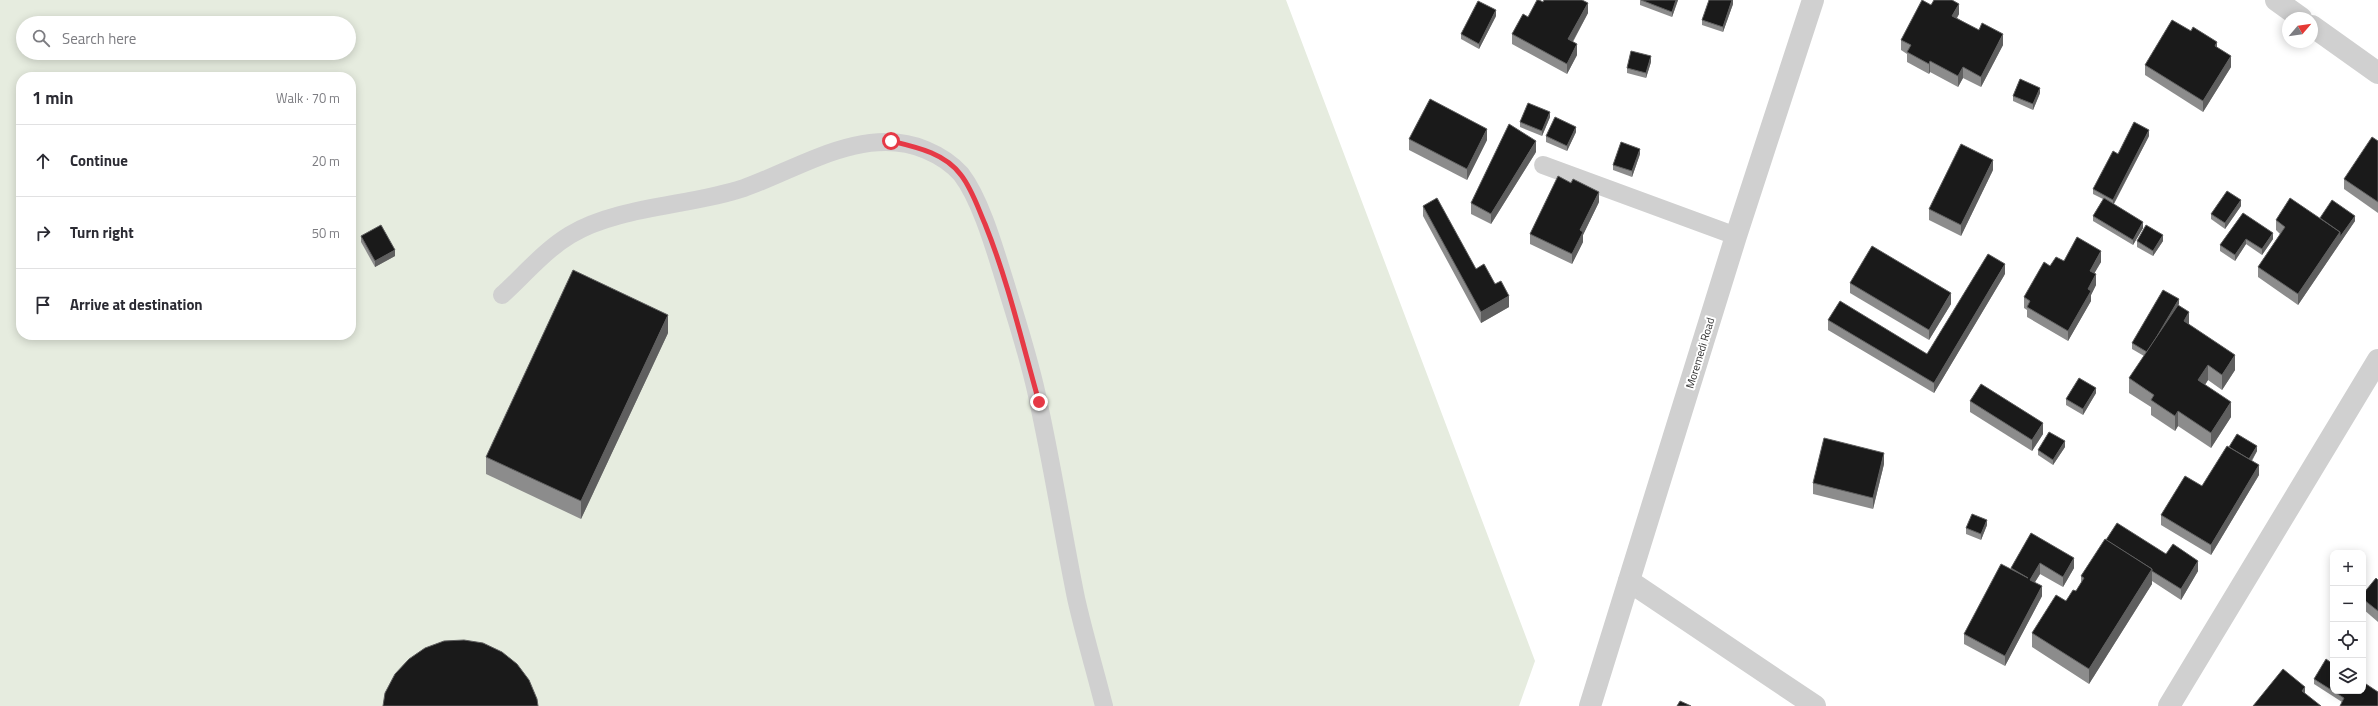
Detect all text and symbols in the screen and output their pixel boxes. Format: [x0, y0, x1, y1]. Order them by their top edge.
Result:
north arrow [2282, 12, 2318, 48]
search box [16, 16, 356, 60]
icon: search [30, 27, 52, 49]
text: Search here [62, 27, 136, 50]
text: 1 min [32, 85, 73, 111]
text: Walk · 70 m [276, 88, 340, 108]
route start [882, 132, 900, 150]
text: Continue [70, 149, 128, 172]
icon: ahead [32, 150, 54, 172]
text: 20 m [312, 151, 340, 171]
text: Turn right [70, 221, 134, 244]
icon: right [32, 222, 54, 244]
text: 50 m [312, 223, 340, 243]
text: Arrive at destination [70, 293, 203, 316]
icon: arrive [32, 294, 54, 316]
street label: Moremedi Road [1682, 315, 1718, 390]
route end [1030, 393, 1048, 411]
map controls [2330, 550, 2366, 694]
button: + [2330, 550, 2366, 586]
button: − [2330, 586, 2366, 622]
button: locate [2330, 622, 2366, 658]
button: layers [2330, 658, 2366, 694]

